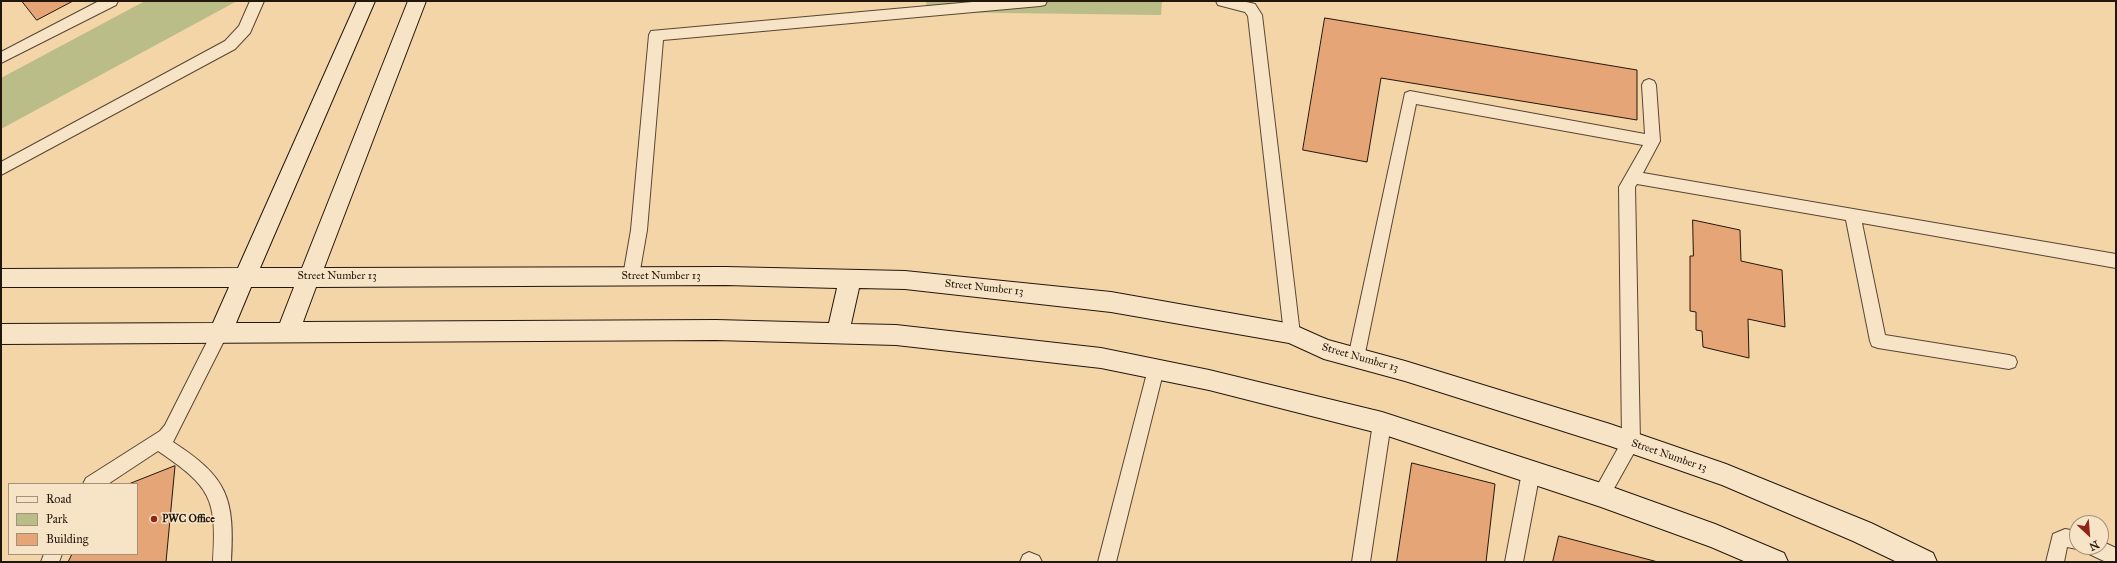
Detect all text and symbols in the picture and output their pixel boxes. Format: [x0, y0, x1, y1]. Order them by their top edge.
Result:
street label: Street Number 13 [297, 269, 377, 283]
street label: Street Number 13 [621, 269, 701, 283]
street label: Street Number 13 [944, 277, 1024, 299]
street label: Street Number 13 [1320, 341, 1400, 375]
street label: Street Number 13 [1629, 437, 1709, 475]
legend [8, 483, 138, 555]
text: Road [46, 492, 72, 506]
text: Park [46, 512, 68, 526]
place label: PWC Office [162, 512, 215, 526]
marker: PWC Office [149, 514, 159, 524]
north arrow [2069, 515, 2109, 555]
text: Building [46, 532, 88, 546]
text: N [2087, 537, 2101, 553]

